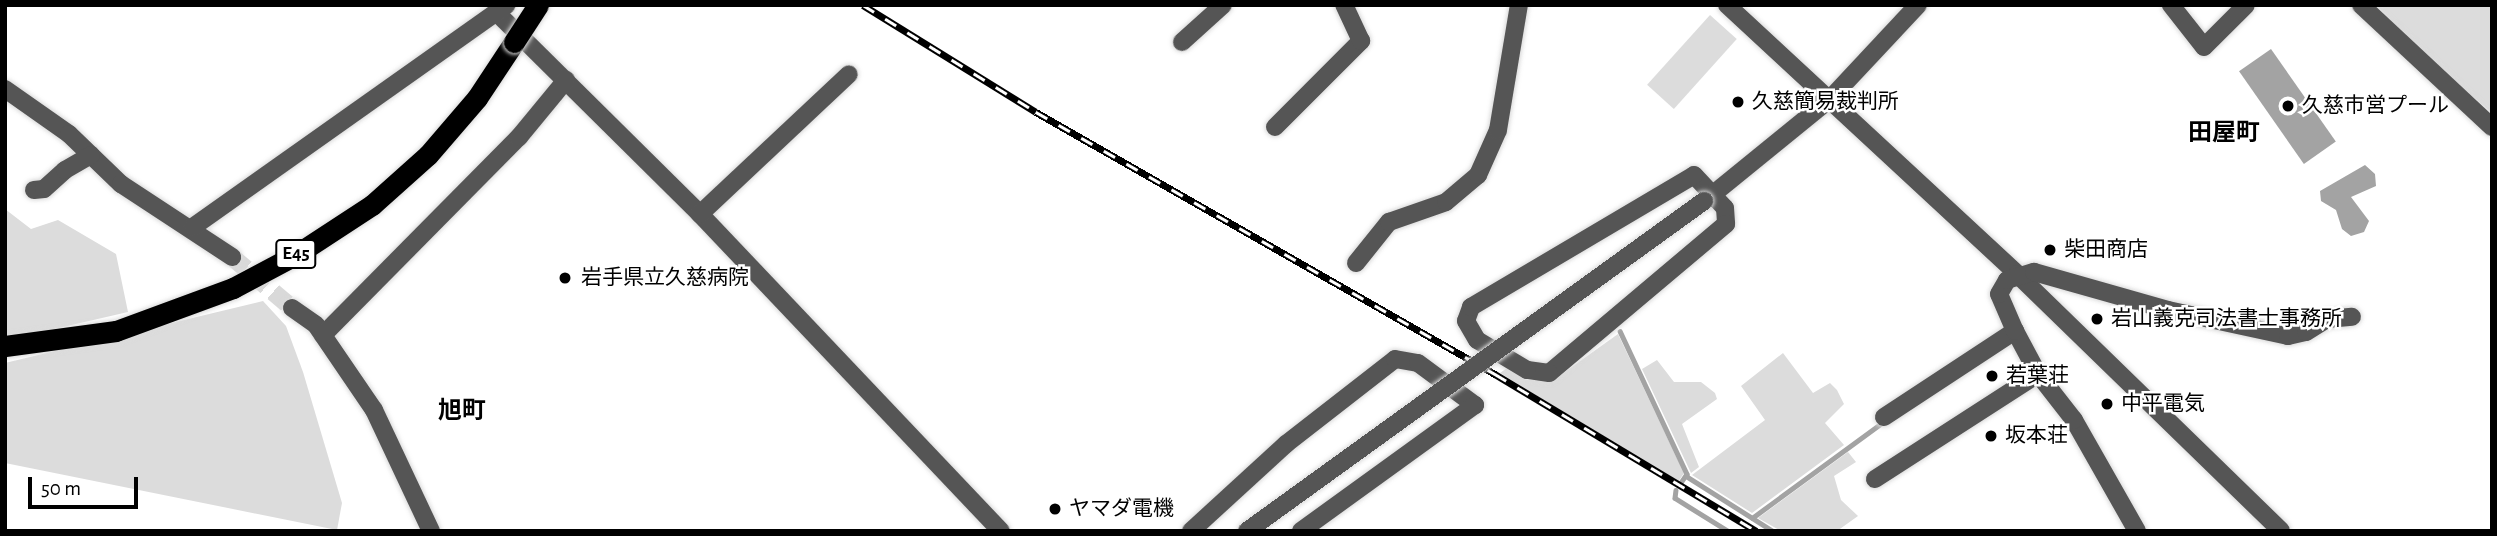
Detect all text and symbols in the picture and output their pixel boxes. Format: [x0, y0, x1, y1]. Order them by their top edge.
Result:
place label: 久慈簡易裁判所 [1752, 89, 1899, 115]
place label: 久慈市営プール [2302, 93, 2449, 119]
marker: 久慈簡易裁判所 [1730, 94, 1746, 110]
marker: 久慈市営プール [2280, 98, 2296, 114]
district label: 田屋町 [2188, 120, 2260, 148]
place label: 柴田商店 [2064, 237, 2148, 263]
road number: E45 [275, 238, 317, 270]
marker: 柴田商店 [2042, 242, 2058, 258]
place label: 岩手県立久慈病院 [581, 265, 749, 291]
marker: 岩手県立久慈病院 [555, 268, 575, 288]
place label: 岩山義克司法書士事務所 [2111, 306, 2342, 332]
marker: 岩山義克司法書士事務所 [2089, 311, 2105, 327]
place label: 若葉荘 [2006, 363, 2069, 389]
marker: 若葉荘 [1984, 368, 2000, 384]
place label: 中平電気 [2121, 391, 2205, 417]
marker: 中平電気 [2099, 396, 2115, 412]
district label: 旭町 [438, 398, 486, 426]
place label: 坂本荘 [2005, 423, 2068, 449]
marker: 坂本荘 [1983, 428, 1999, 444]
scale bar [32, 462, 142, 506]
text: 50 m [41, 478, 81, 499]
place label: ヤマダ電機 [1069, 496, 1174, 522]
marker: ヤマダ電機 [1047, 501, 1063, 517]

